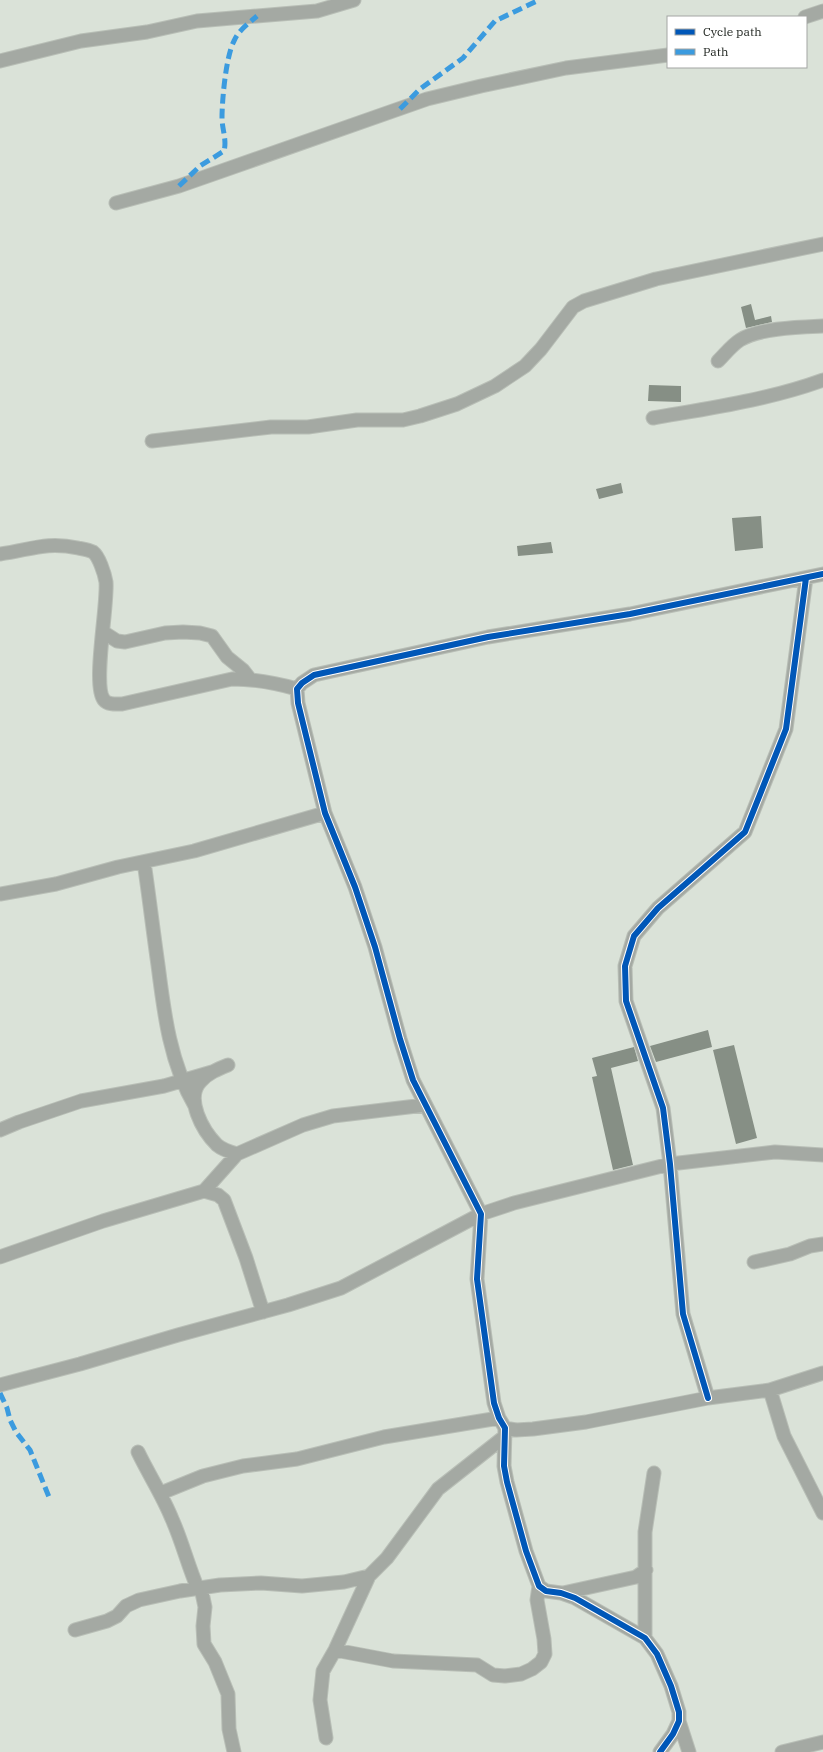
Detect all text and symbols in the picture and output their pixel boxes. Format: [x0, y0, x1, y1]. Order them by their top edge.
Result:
legend [667, 16, 807, 68]
text: Cycle path [703, 24, 762, 39]
text: Path [703, 44, 729, 59]

